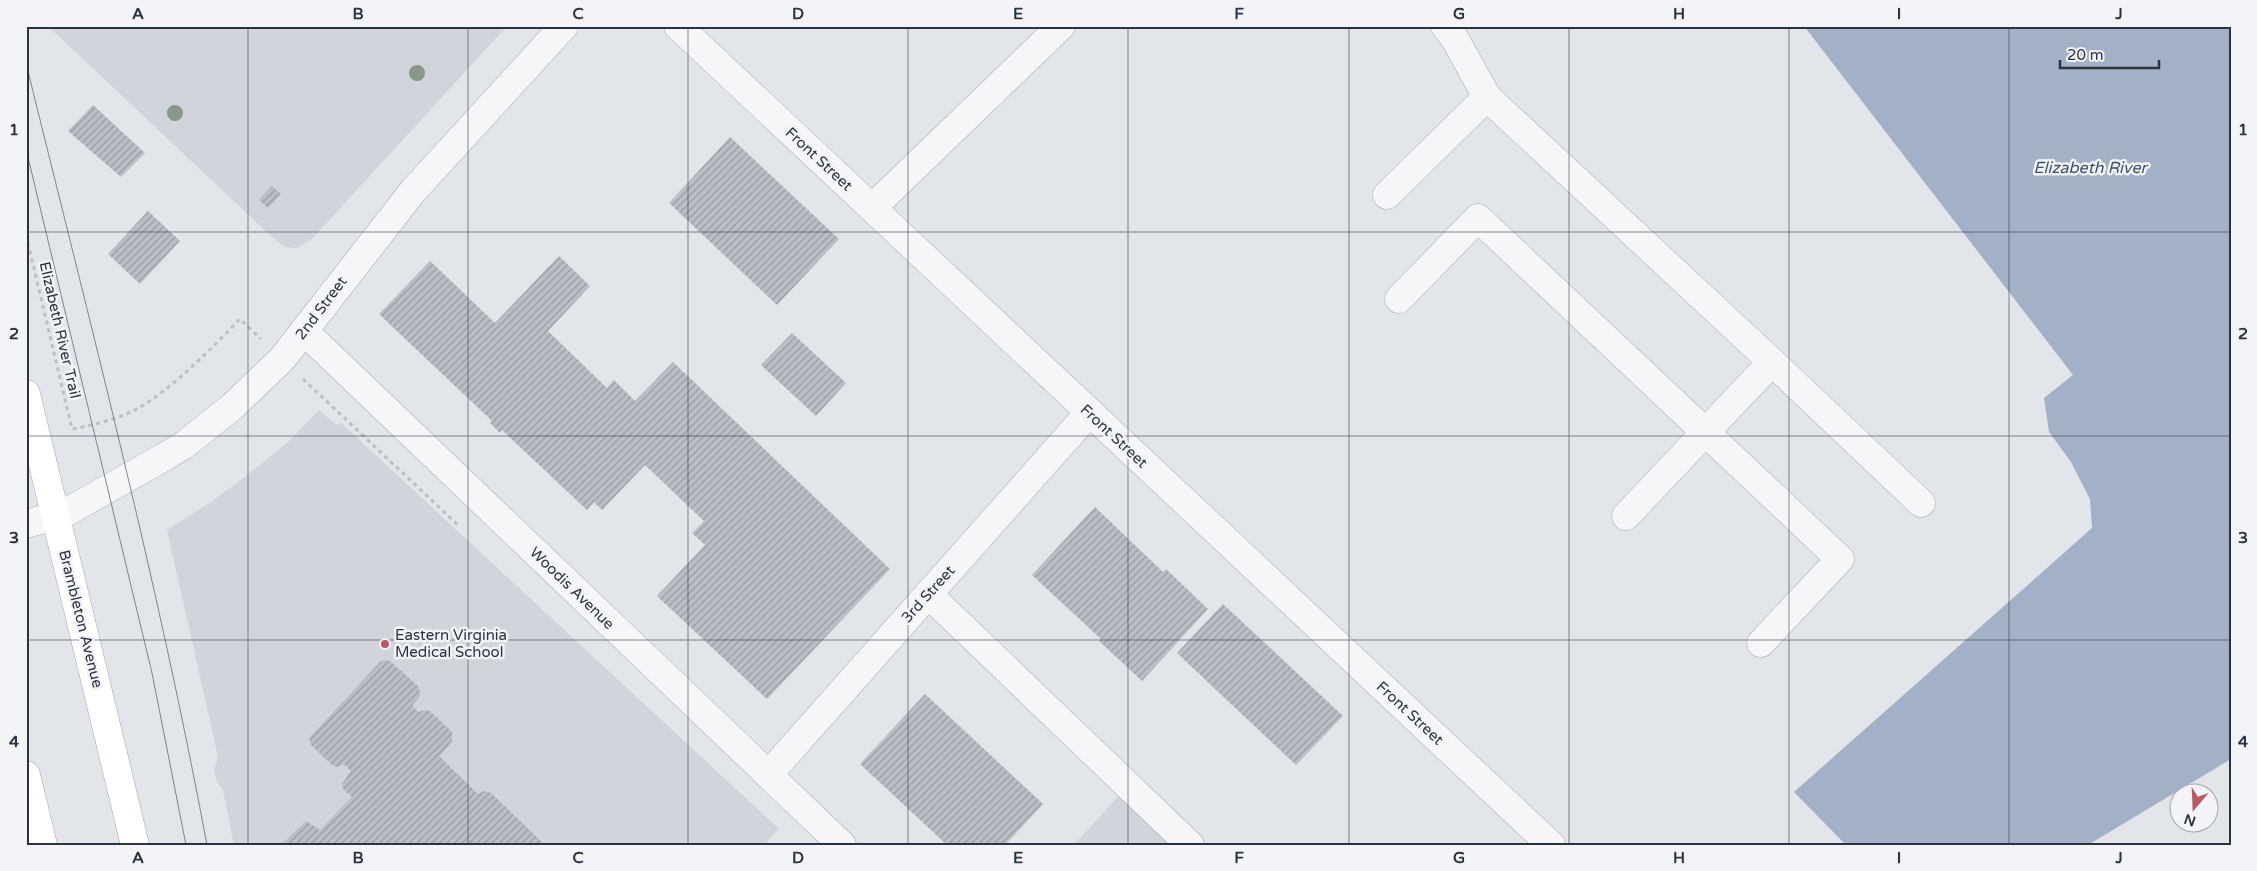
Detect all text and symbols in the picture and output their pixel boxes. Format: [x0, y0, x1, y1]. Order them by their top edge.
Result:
text: A [132, 4, 144, 24]
text: B [352, 4, 364, 24]
text: C [572, 4, 584, 24]
text: D [792, 4, 804, 24]
text: E [1013, 4, 1023, 24]
text: F [1234, 4, 1244, 24]
text: G [1453, 4, 1465, 24]
text: H [1673, 4, 1685, 24]
text: I [1897, 4, 1901, 24]
text: J [2114, 4, 2123, 24]
scale bar [2060, 38, 2158, 70]
text: 20 m [2067, 46, 2104, 64]
text: 1 [9, 120, 19, 140]
text: 1 [2238, 120, 2248, 140]
street label: Front Street [782, 123, 856, 195]
water label: Elizabeth River [2033, 158, 2148, 178]
street label: Elizabeth River Trail [35, 260, 85, 400]
street label: 2nd Street [291, 273, 351, 343]
text: 2 [9, 324, 19, 344]
text: 2 [2238, 324, 2248, 344]
street label: Front Street [1077, 400, 1151, 472]
text: 3 [9, 528, 19, 548]
text: 3 [2238, 528, 2248, 548]
street label: Woodis Avenue [526, 543, 618, 633]
street label: Brambleton Avenue [55, 548, 107, 690]
street label: 3rd Street [897, 561, 959, 626]
place label: Eastern Virginia Medical School [395, 626, 507, 661]
marker: Eastern Virginia Medical School [379, 638, 391, 650]
street label: Front Street [1373, 677, 1447, 749]
text: 4 [9, 732, 19, 752]
text: 4 [2238, 732, 2248, 752]
north arrow [2170, 784, 2220, 834]
text: N [2182, 810, 2198, 830]
text: A [132, 848, 144, 868]
text: B [352, 848, 364, 868]
text: C [572, 848, 584, 868]
text: D [792, 848, 804, 868]
text: E [1013, 848, 1023, 868]
text: F [1234, 848, 1244, 868]
text: G [1453, 848, 1465, 868]
text: H [1673, 848, 1685, 868]
text: I [1897, 848, 1901, 868]
text: J [2114, 848, 2123, 868]

